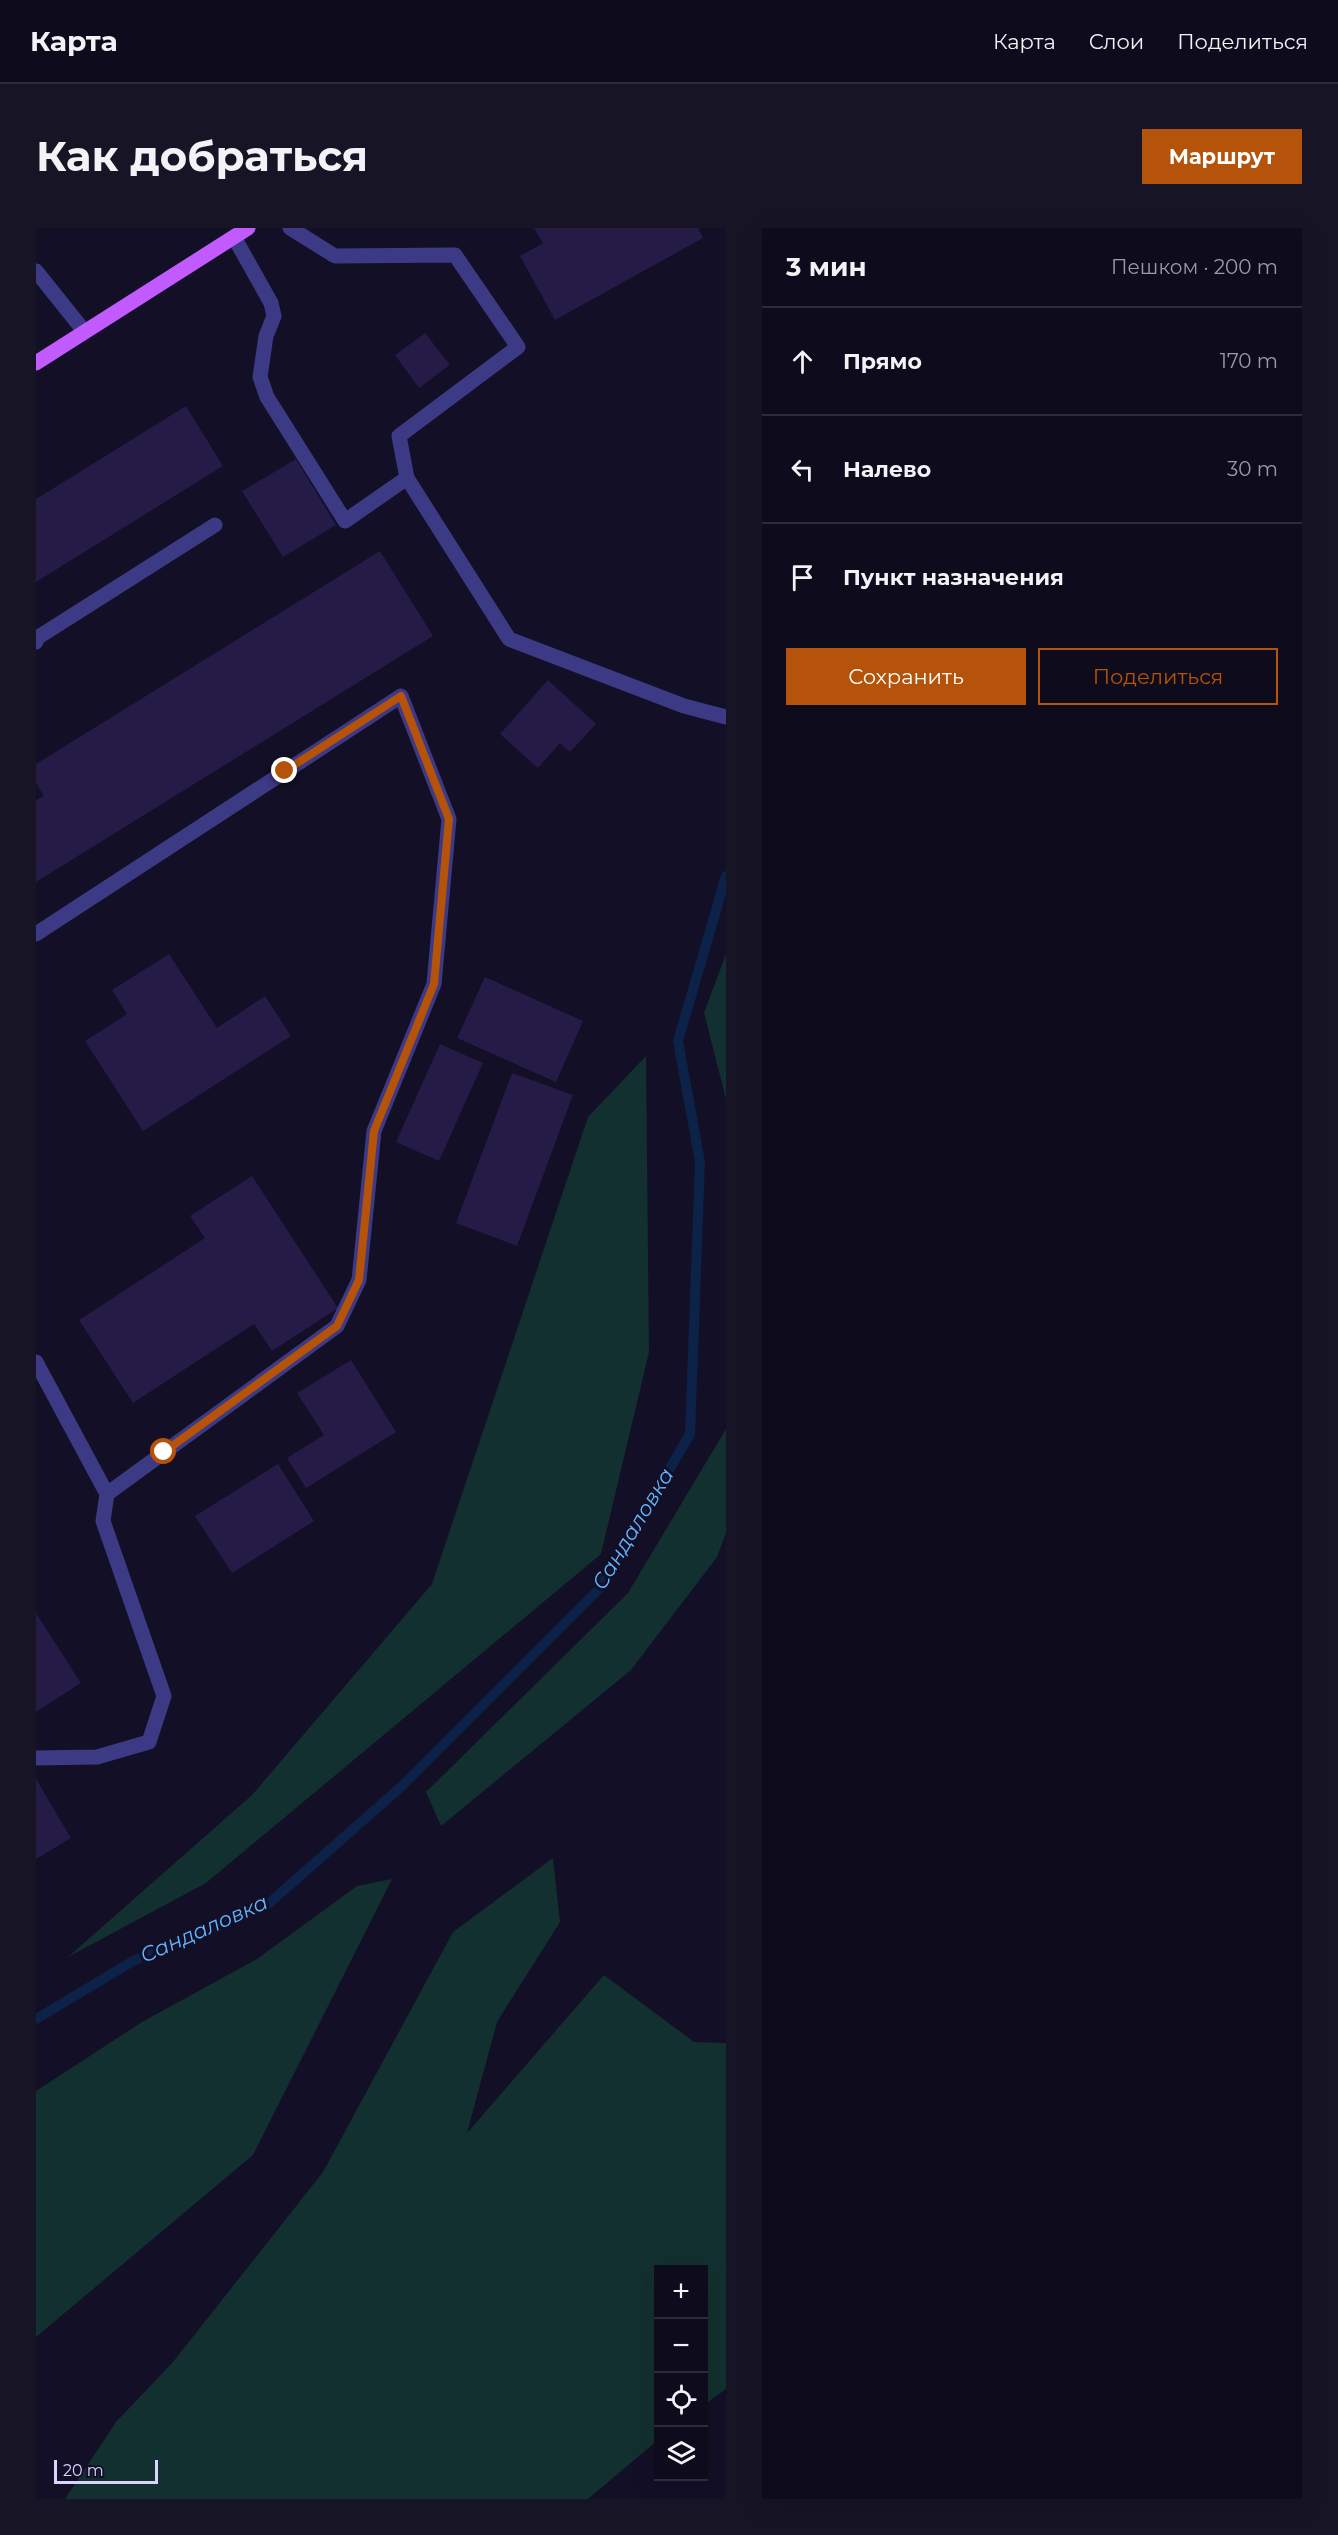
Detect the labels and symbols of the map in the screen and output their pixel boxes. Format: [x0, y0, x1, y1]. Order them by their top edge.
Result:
route end [271, 757, 297, 783]
route start [150, 1438, 176, 1464]
water label: Сандаловка [587, 1463, 679, 1594]
water label: Сандаловка [136, 1889, 272, 1968]
scale bar [54, 2457, 158, 2484]

